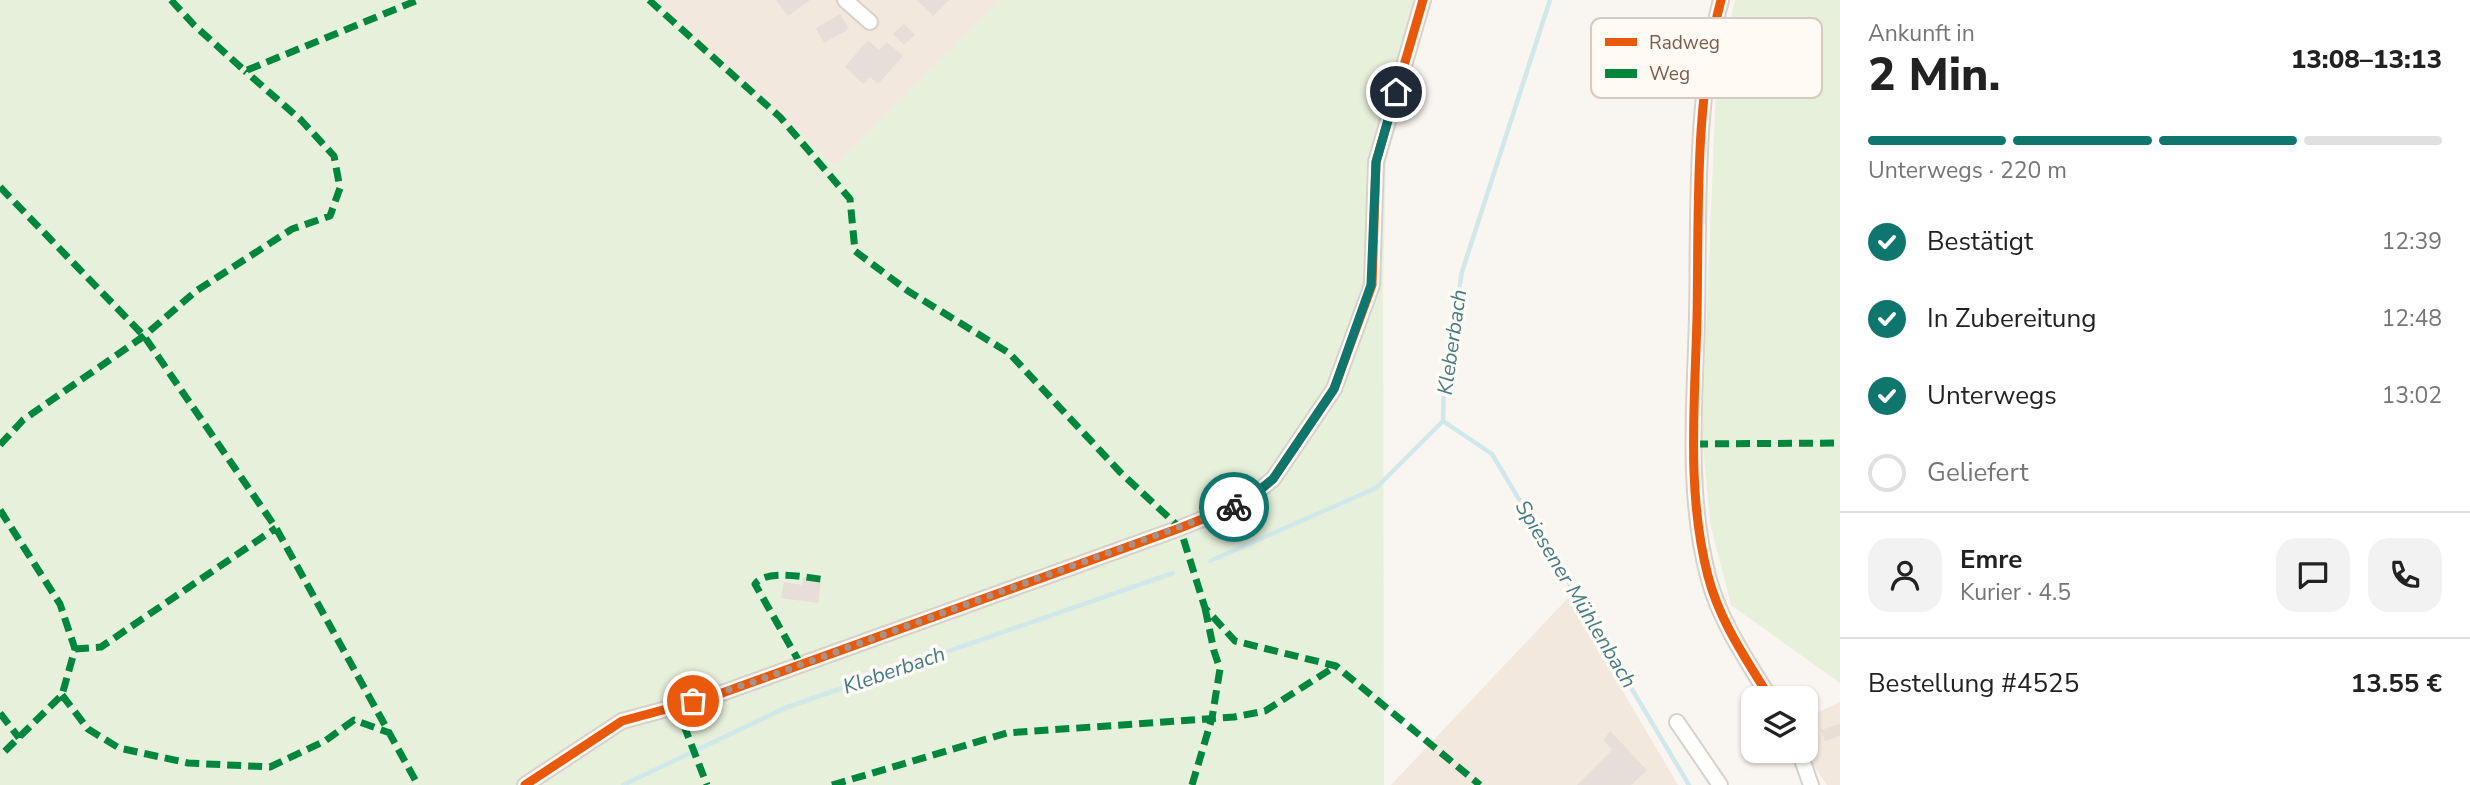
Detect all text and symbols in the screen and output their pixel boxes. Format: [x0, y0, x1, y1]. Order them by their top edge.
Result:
legend [1591, 18, 1822, 98]
text: Ankunft in [1868, 18, 1975, 49]
text: Radweg [1649, 30, 1720, 56]
text: 13:08–13:13 [2291, 42, 2442, 77]
text: 2 Min. [1868, 43, 2000, 106]
text: Weg [1649, 61, 1690, 87]
pin [1366, 62, 1426, 122]
icon: home [1377, 73, 1415, 111]
text: Unterwegs · 220 m [1868, 155, 2067, 186]
icon: check [1868, 223, 1906, 261]
text: Bestätigt [1927, 224, 2033, 259]
text: 12:39 [2382, 226, 2442, 257]
water label: Kleberbach [1431, 287, 1473, 397]
icon: check [1868, 300, 1906, 338]
text: In Zubereitung [1927, 301, 2096, 336]
text: 12:48 [2382, 303, 2442, 334]
icon: check [1868, 377, 1906, 415]
text: Unterwegs [1927, 378, 2057, 413]
text: 13:02 [2382, 380, 2442, 411]
text: Geliefert [1927, 455, 2028, 490]
courier [1199, 472, 1269, 542]
icon: bike [1215, 488, 1253, 526]
water label: Spiesener Mühlenbach [1509, 495, 1643, 693]
button: person [1868, 538, 1942, 612]
button: chat [2276, 538, 2350, 612]
button: phone [2368, 538, 2442, 612]
text: Emre [1960, 542, 2022, 577]
text: Kurier · 4.5 [1960, 577, 2071, 608]
water label: Kleberbach [839, 639, 949, 701]
text: Bestellung #4525 [1868, 666, 2079, 701]
text: 13.55 € [2351, 666, 2442, 701]
pin [663, 671, 723, 731]
icon: bag [674, 682, 712, 720]
map controls [1741, 686, 1818, 763]
button: layers [1741, 686, 1818, 763]

